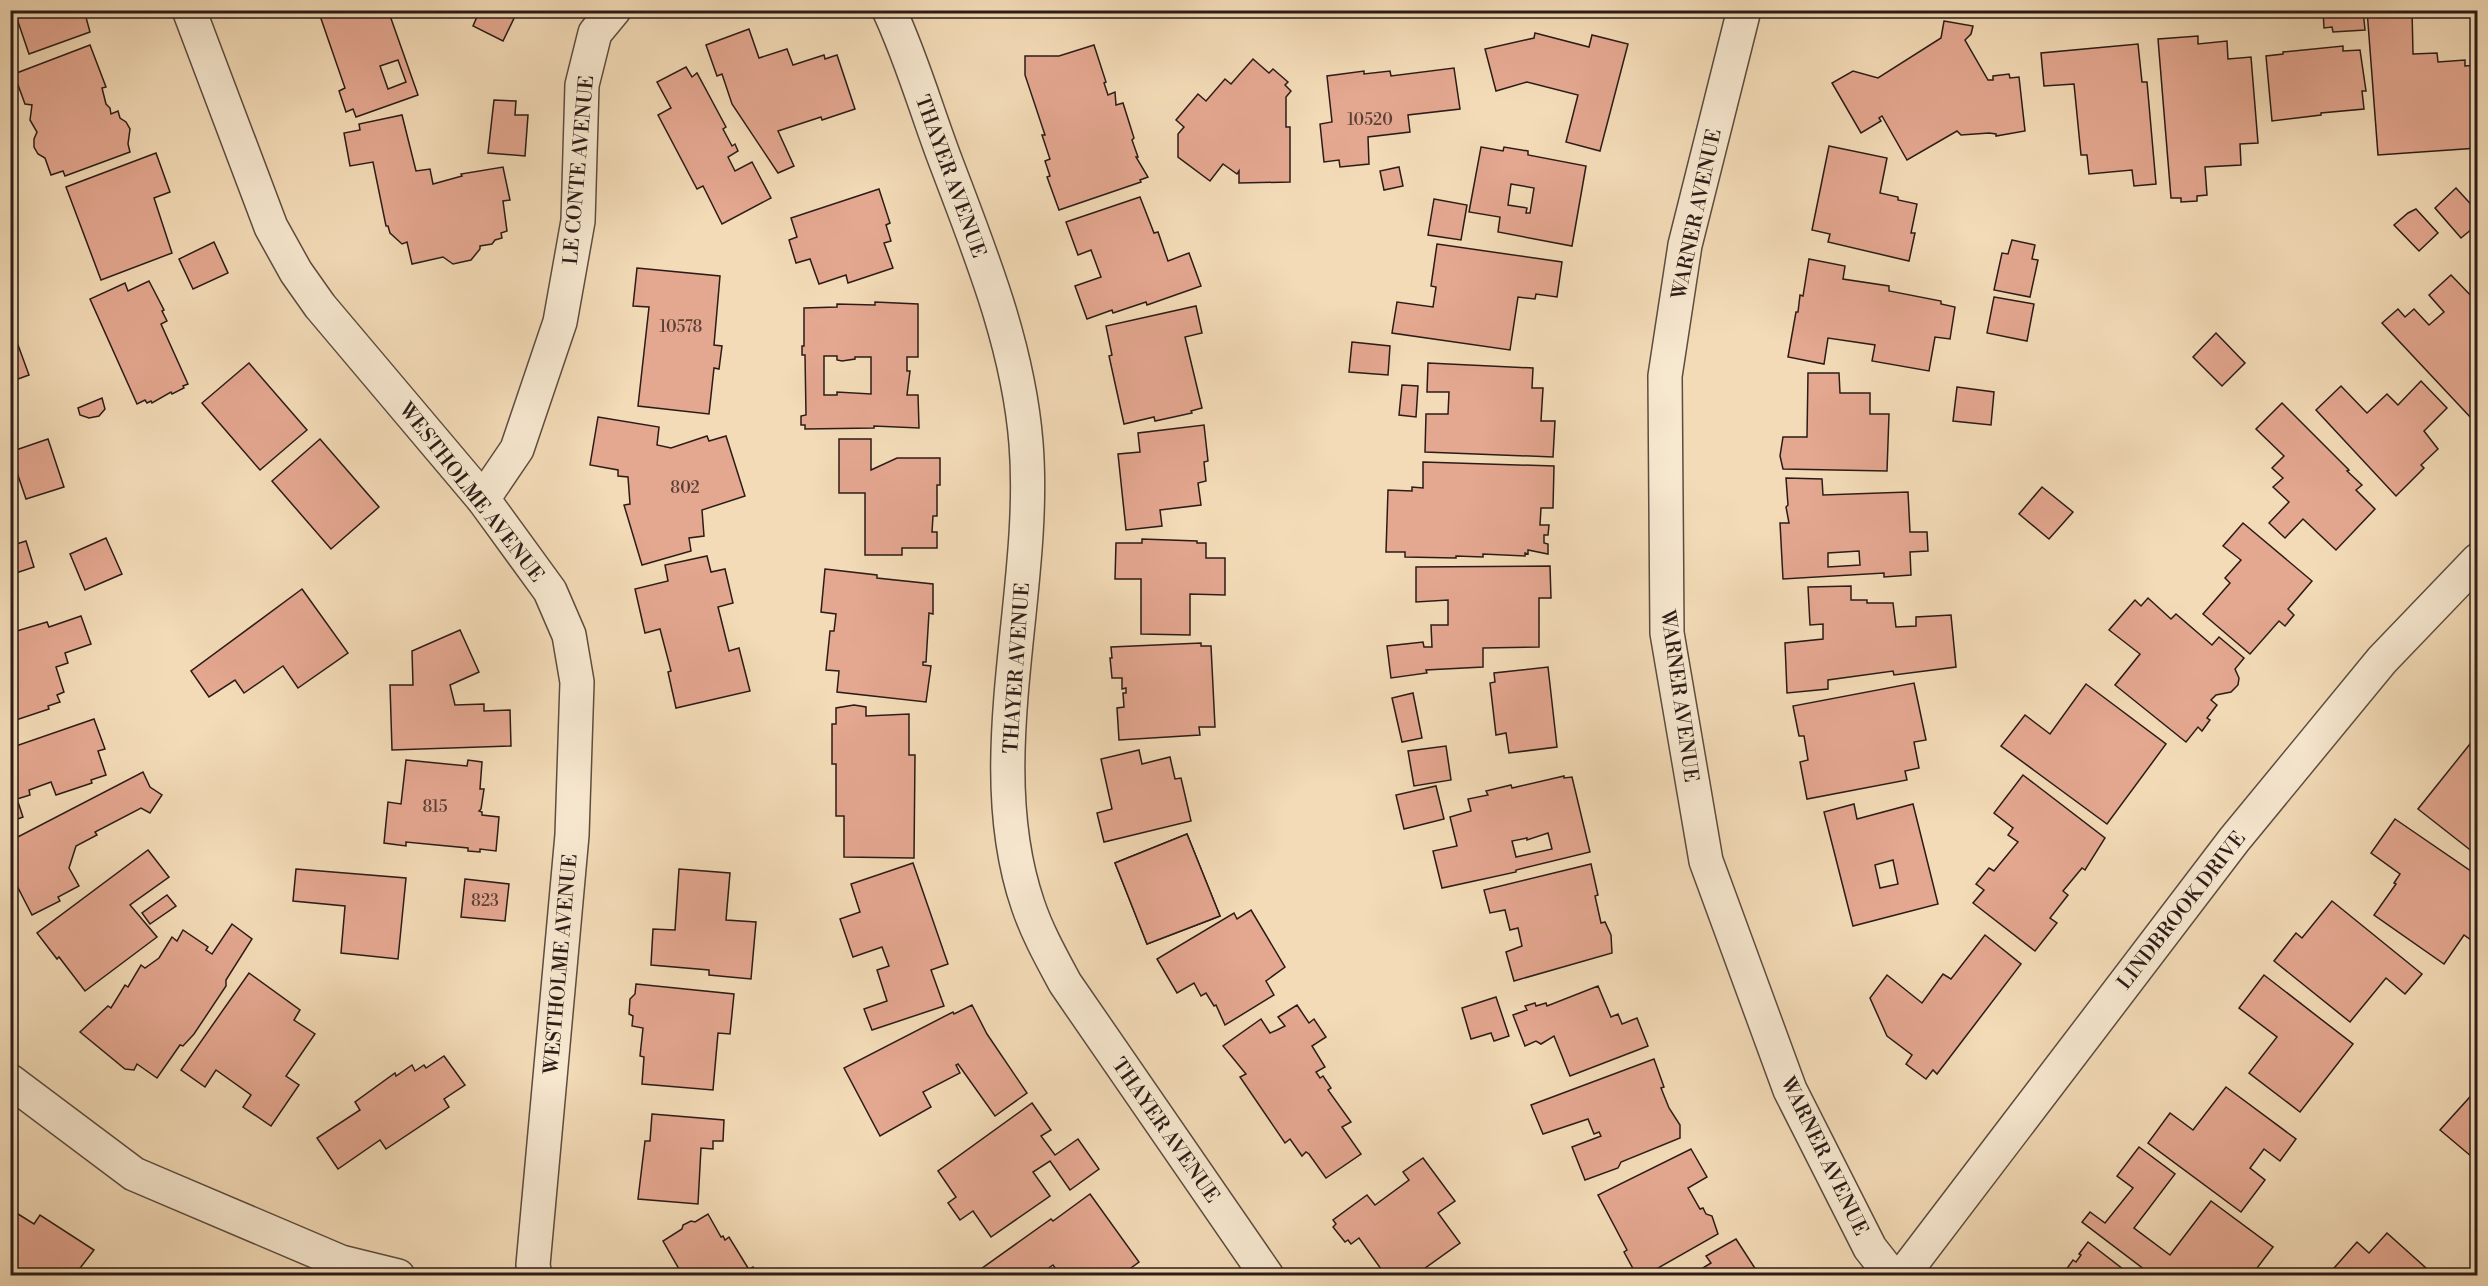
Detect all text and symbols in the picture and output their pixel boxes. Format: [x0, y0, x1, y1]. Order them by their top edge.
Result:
street label: LE CONTE AVENUE [559, 74, 600, 266]
street label: THAYER AVENUE [909, 92, 991, 261]
house number: 10520 [1347, 110, 1393, 130]
street label: WARNER AVENUE [1667, 127, 1728, 303]
house number: 10578 [660, 317, 703, 337]
street label: WESTHOLME AVENUE [392, 397, 549, 588]
house number: 802 [670, 478, 700, 498]
street label: THAYER AVENUE [999, 582, 1036, 754]
street label: WARNER AVENUE [1654, 608, 1703, 784]
house number: 815 [422, 797, 448, 817]
street label: LINDBROOK DRIVE [2113, 827, 2252, 995]
street label: WESTHOLME AVENUE [539, 853, 584, 1076]
house number: 823 [471, 891, 499, 911]
street label: THAYER AVENUE [1105, 1054, 1224, 1208]
street label: WARNER AVENUE [1774, 1072, 1873, 1240]

